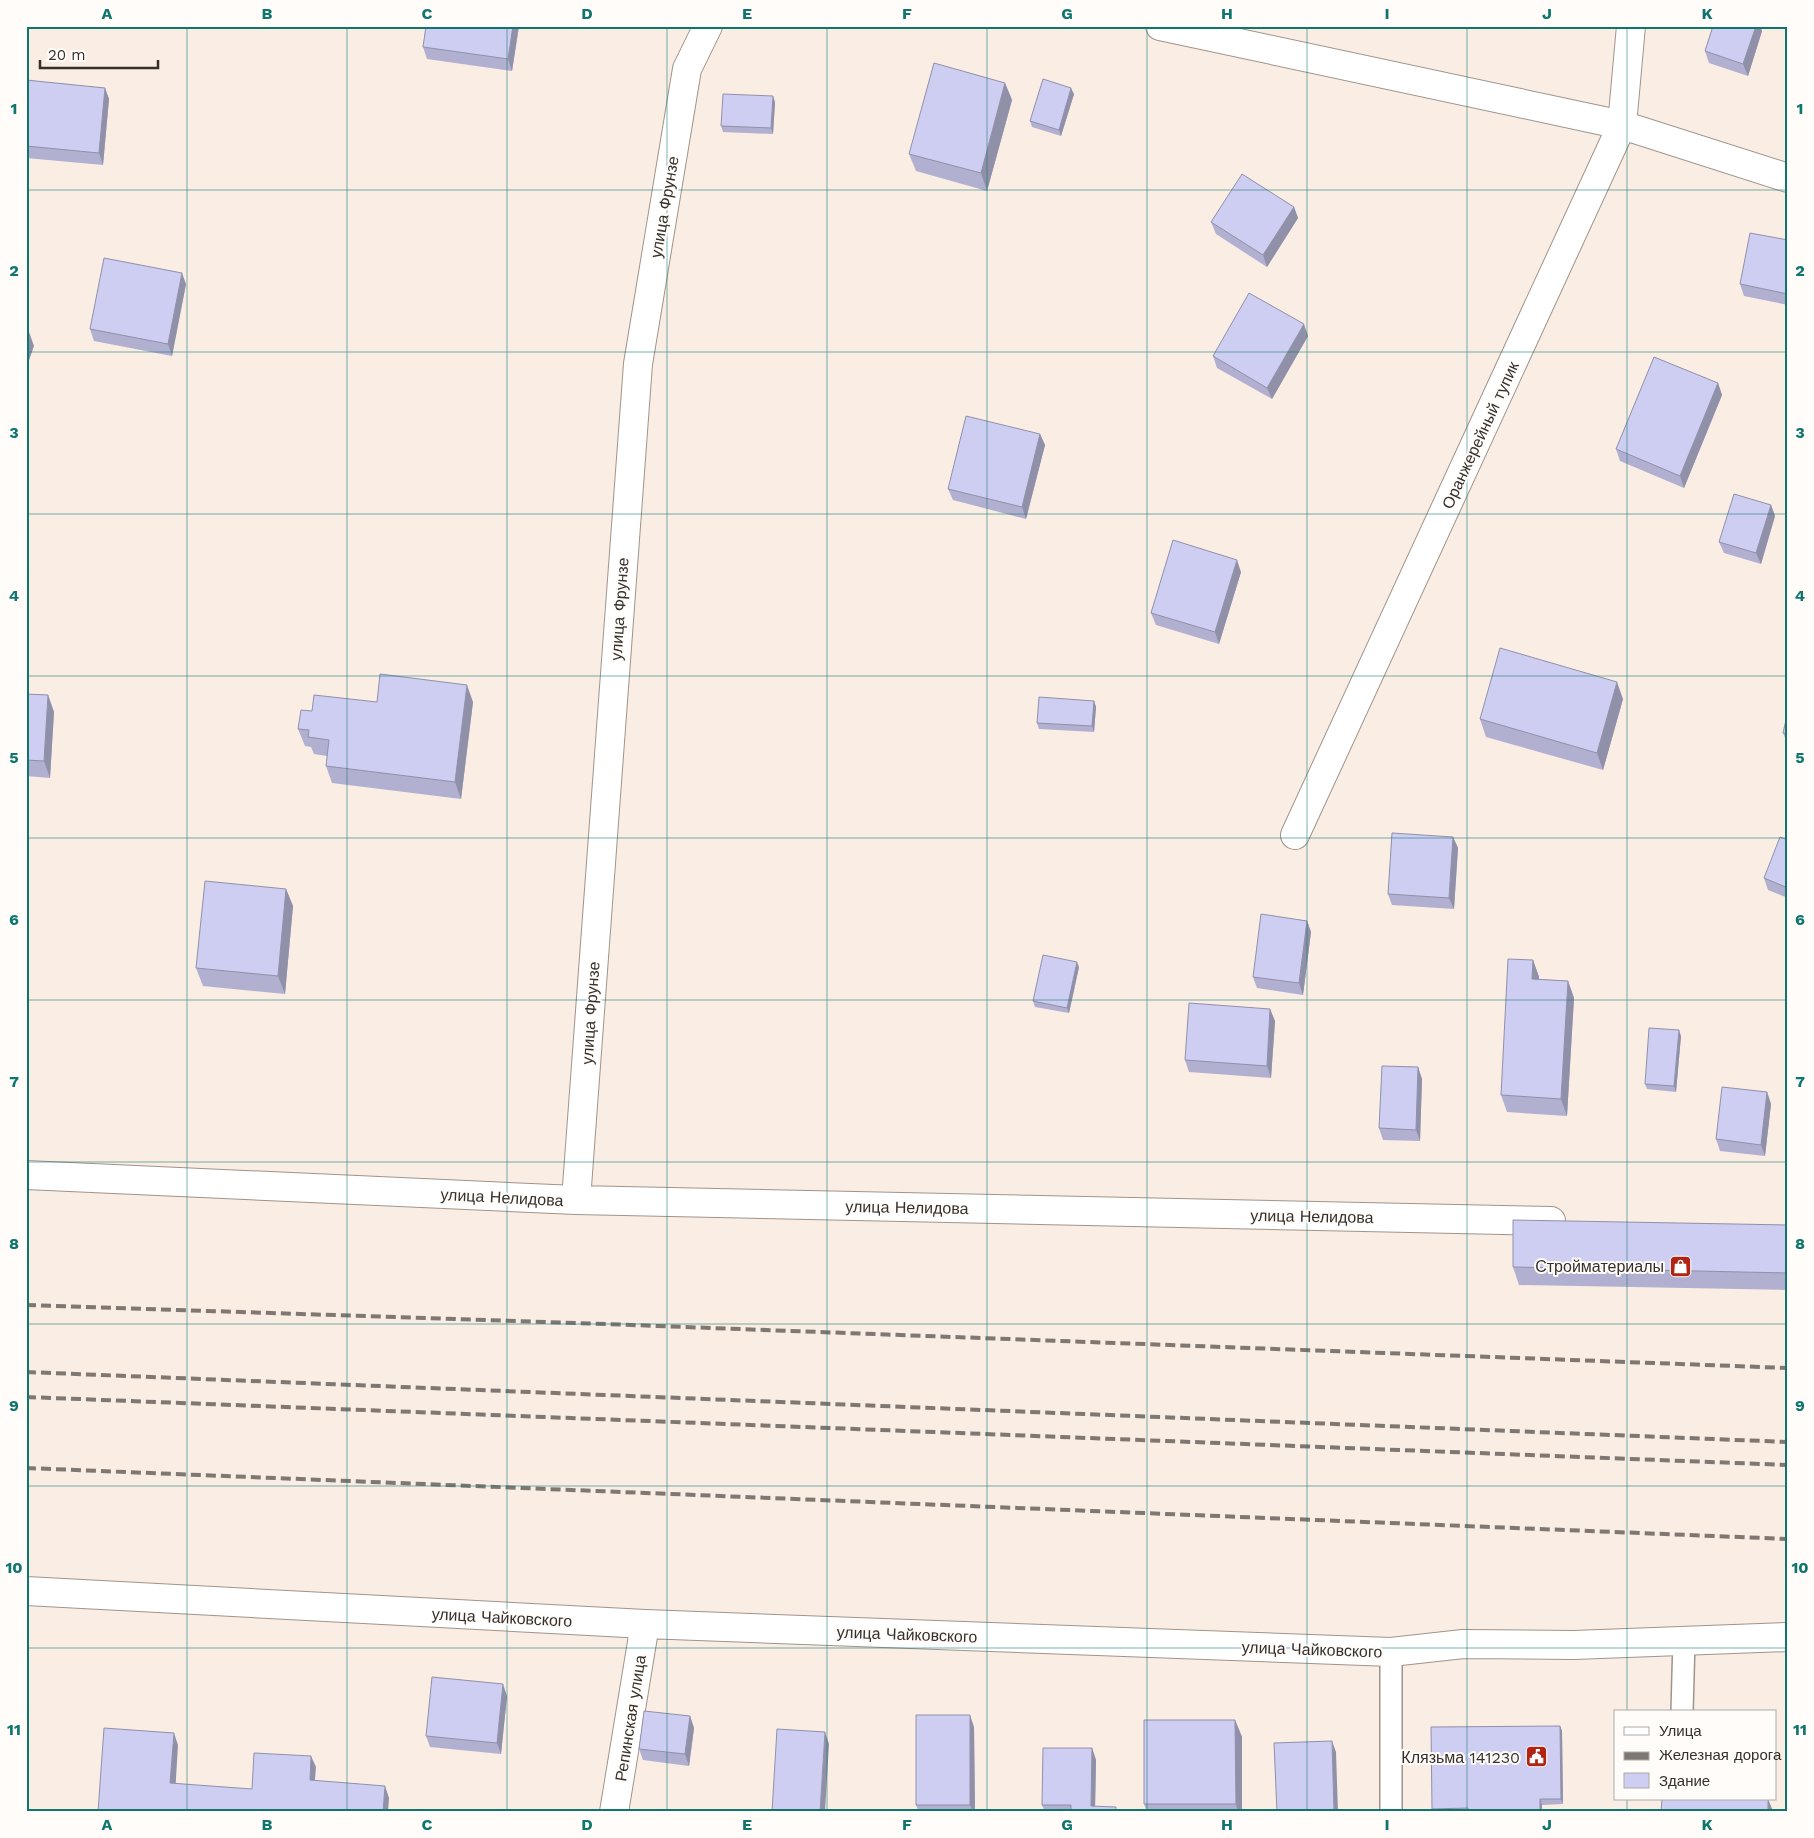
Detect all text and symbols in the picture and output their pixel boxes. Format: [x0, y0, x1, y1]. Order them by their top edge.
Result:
text: A [102, 4, 113, 23]
text: B [262, 4, 273, 23]
text: C [422, 4, 433, 23]
text: D [581, 4, 593, 23]
text: E [742, 4, 752, 23]
text: F [902, 4, 912, 23]
text: G [1061, 4, 1073, 23]
text: H [1221, 4, 1233, 23]
text: I [1384, 4, 1390, 23]
text: J [1542, 4, 1552, 23]
text: K [1701, 4, 1713, 23]
scale bar [40, 38, 158, 70]
text: 20 m [48, 46, 86, 64]
text: 1 [11, 99, 17, 118]
text: 1 [1797, 99, 1803, 118]
street label: улица Фрунзе [646, 155, 683, 260]
text: 2 [9, 261, 19, 280]
text: 2 [1795, 261, 1805, 280]
street label: Оранжерейный тупик [1438, 358, 1523, 512]
text: 3 [9, 423, 19, 442]
text: 3 [1795, 423, 1805, 442]
street label: улица Фрунзе [606, 557, 633, 661]
text: 4 [9, 586, 19, 605]
text: 4 [1795, 586, 1805, 605]
text: 5 [9, 748, 19, 767]
text: 5 [1795, 748, 1805, 767]
text: 6 [9, 910, 19, 929]
text: 6 [1795, 910, 1805, 929]
street label: улица Фрунзе [577, 961, 604, 1065]
text: 7 [9, 1072, 19, 1091]
text: 7 [1795, 1072, 1805, 1091]
street label: улица Нелидова [440, 1185, 564, 1210]
street label: улица Нелидова [845, 1197, 969, 1218]
street label: улица Нелидова [1250, 1206, 1374, 1227]
text: 8 [9, 1234, 19, 1253]
text: 8 [1795, 1234, 1805, 1253]
shop icon: Стройматериалы [1668, 1254, 1692, 1278]
place label: Стройматериалы [1535, 1257, 1664, 1276]
text: 9 [9, 1396, 19, 1415]
text: 9 [1795, 1396, 1805, 1415]
text: 10 [5, 1558, 23, 1577]
text: 10 [1791, 1558, 1809, 1577]
street label: улица Чайковского [431, 1604, 573, 1631]
street label: улица Чайковского [836, 1623, 978, 1646]
street label: улица Чайковского [1241, 1638, 1383, 1661]
street label: Репинская улица [611, 1653, 650, 1783]
legend [1614, 1710, 1776, 1800]
text: 11 [7, 1720, 21, 1739]
text: 11 [1793, 1720, 1807, 1739]
text: Улица [1659, 1722, 1702, 1740]
public building icon: Клязьма 141230 [1524, 1745, 1548, 1769]
text: Железная дорога [1659, 1746, 1782, 1764]
place label: Клязьма 141230 [1401, 1748, 1520, 1767]
text: Здание [1659, 1772, 1710, 1790]
text: A [102, 1815, 113, 1834]
text: B [262, 1815, 273, 1834]
text: C [422, 1815, 433, 1834]
text: D [581, 1815, 593, 1834]
text: E [742, 1815, 752, 1834]
text: F [902, 1815, 912, 1834]
text: G [1061, 1815, 1073, 1834]
text: H [1221, 1815, 1233, 1834]
text: I [1384, 1815, 1390, 1834]
text: J [1542, 1815, 1552, 1834]
text: K [1701, 1815, 1713, 1834]

